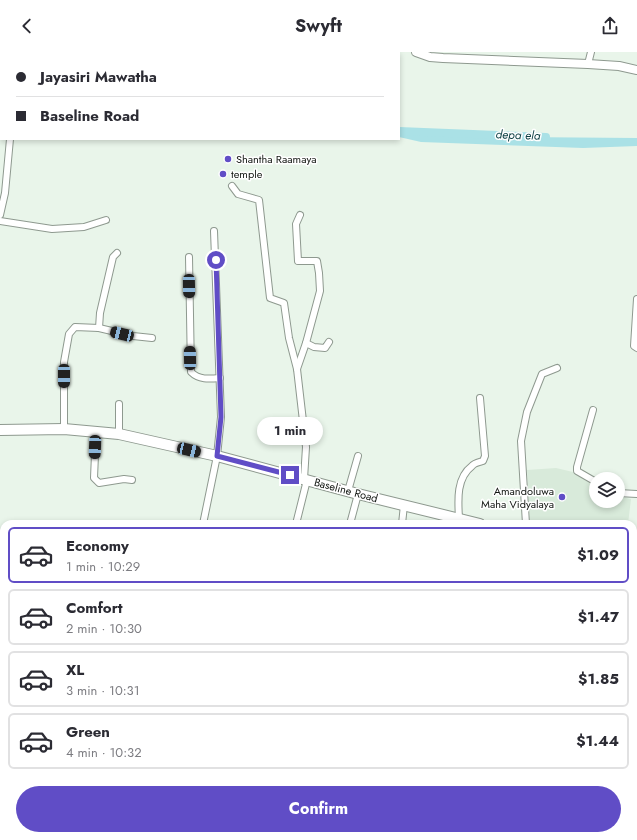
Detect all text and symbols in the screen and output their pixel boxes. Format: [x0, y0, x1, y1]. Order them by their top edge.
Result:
text: Swyft [295, 13, 342, 39]
icon: back [16, 15, 38, 37]
icon: share [599, 15, 621, 37]
text: Jayasiri Mawatha [40, 66, 157, 88]
text: Baseline Road [40, 105, 139, 127]
water label: depa ela [495, 125, 541, 145]
place label: Shantha Raamaya [236, 151, 317, 167]
marker: Shantha Raamaya [223, 154, 233, 164]
place label: temple [231, 166, 263, 182]
marker: temple [218, 169, 228, 179]
route start [207, 251, 225, 269]
car [183, 274, 195, 298]
car [109, 325, 135, 343]
car [184, 346, 196, 370]
car [58, 364, 70, 388]
callout: 1 min [257, 417, 323, 445]
text: 1 min [274, 421, 306, 440]
car [89, 435, 101, 459]
car [176, 441, 202, 459]
route end [281, 466, 299, 484]
map controls [589, 472, 625, 508]
button: layers [589, 472, 625, 508]
street label: Baseline Road [312, 474, 380, 506]
place label: Amandoluwa Maha Vidyalaya [481, 483, 554, 512]
marker: Amandoluwa Maha Vidyalaya [557, 492, 567, 502]
text: Economy [66, 535, 129, 557]
icon: car [18, 537, 54, 573]
text: $1.09 [577, 544, 619, 566]
text: 1 min · 10:29 [66, 557, 140, 576]
text: Comfort [66, 597, 123, 619]
icon: car [18, 599, 54, 635]
text: $1.47 [578, 606, 619, 628]
text: 2 min · 10:30 [66, 619, 142, 638]
text: XL [66, 659, 84, 681]
icon: car [18, 661, 54, 697]
text: $1.85 [578, 668, 619, 690]
text: 3 min · 10:31 [66, 681, 140, 700]
text: Green [66, 721, 110, 743]
icon: car [18, 723, 54, 759]
text: $1.44 [576, 730, 619, 752]
text: 4 min · 10:32 [66, 743, 142, 762]
button: Confirm [16, 786, 621, 832]

